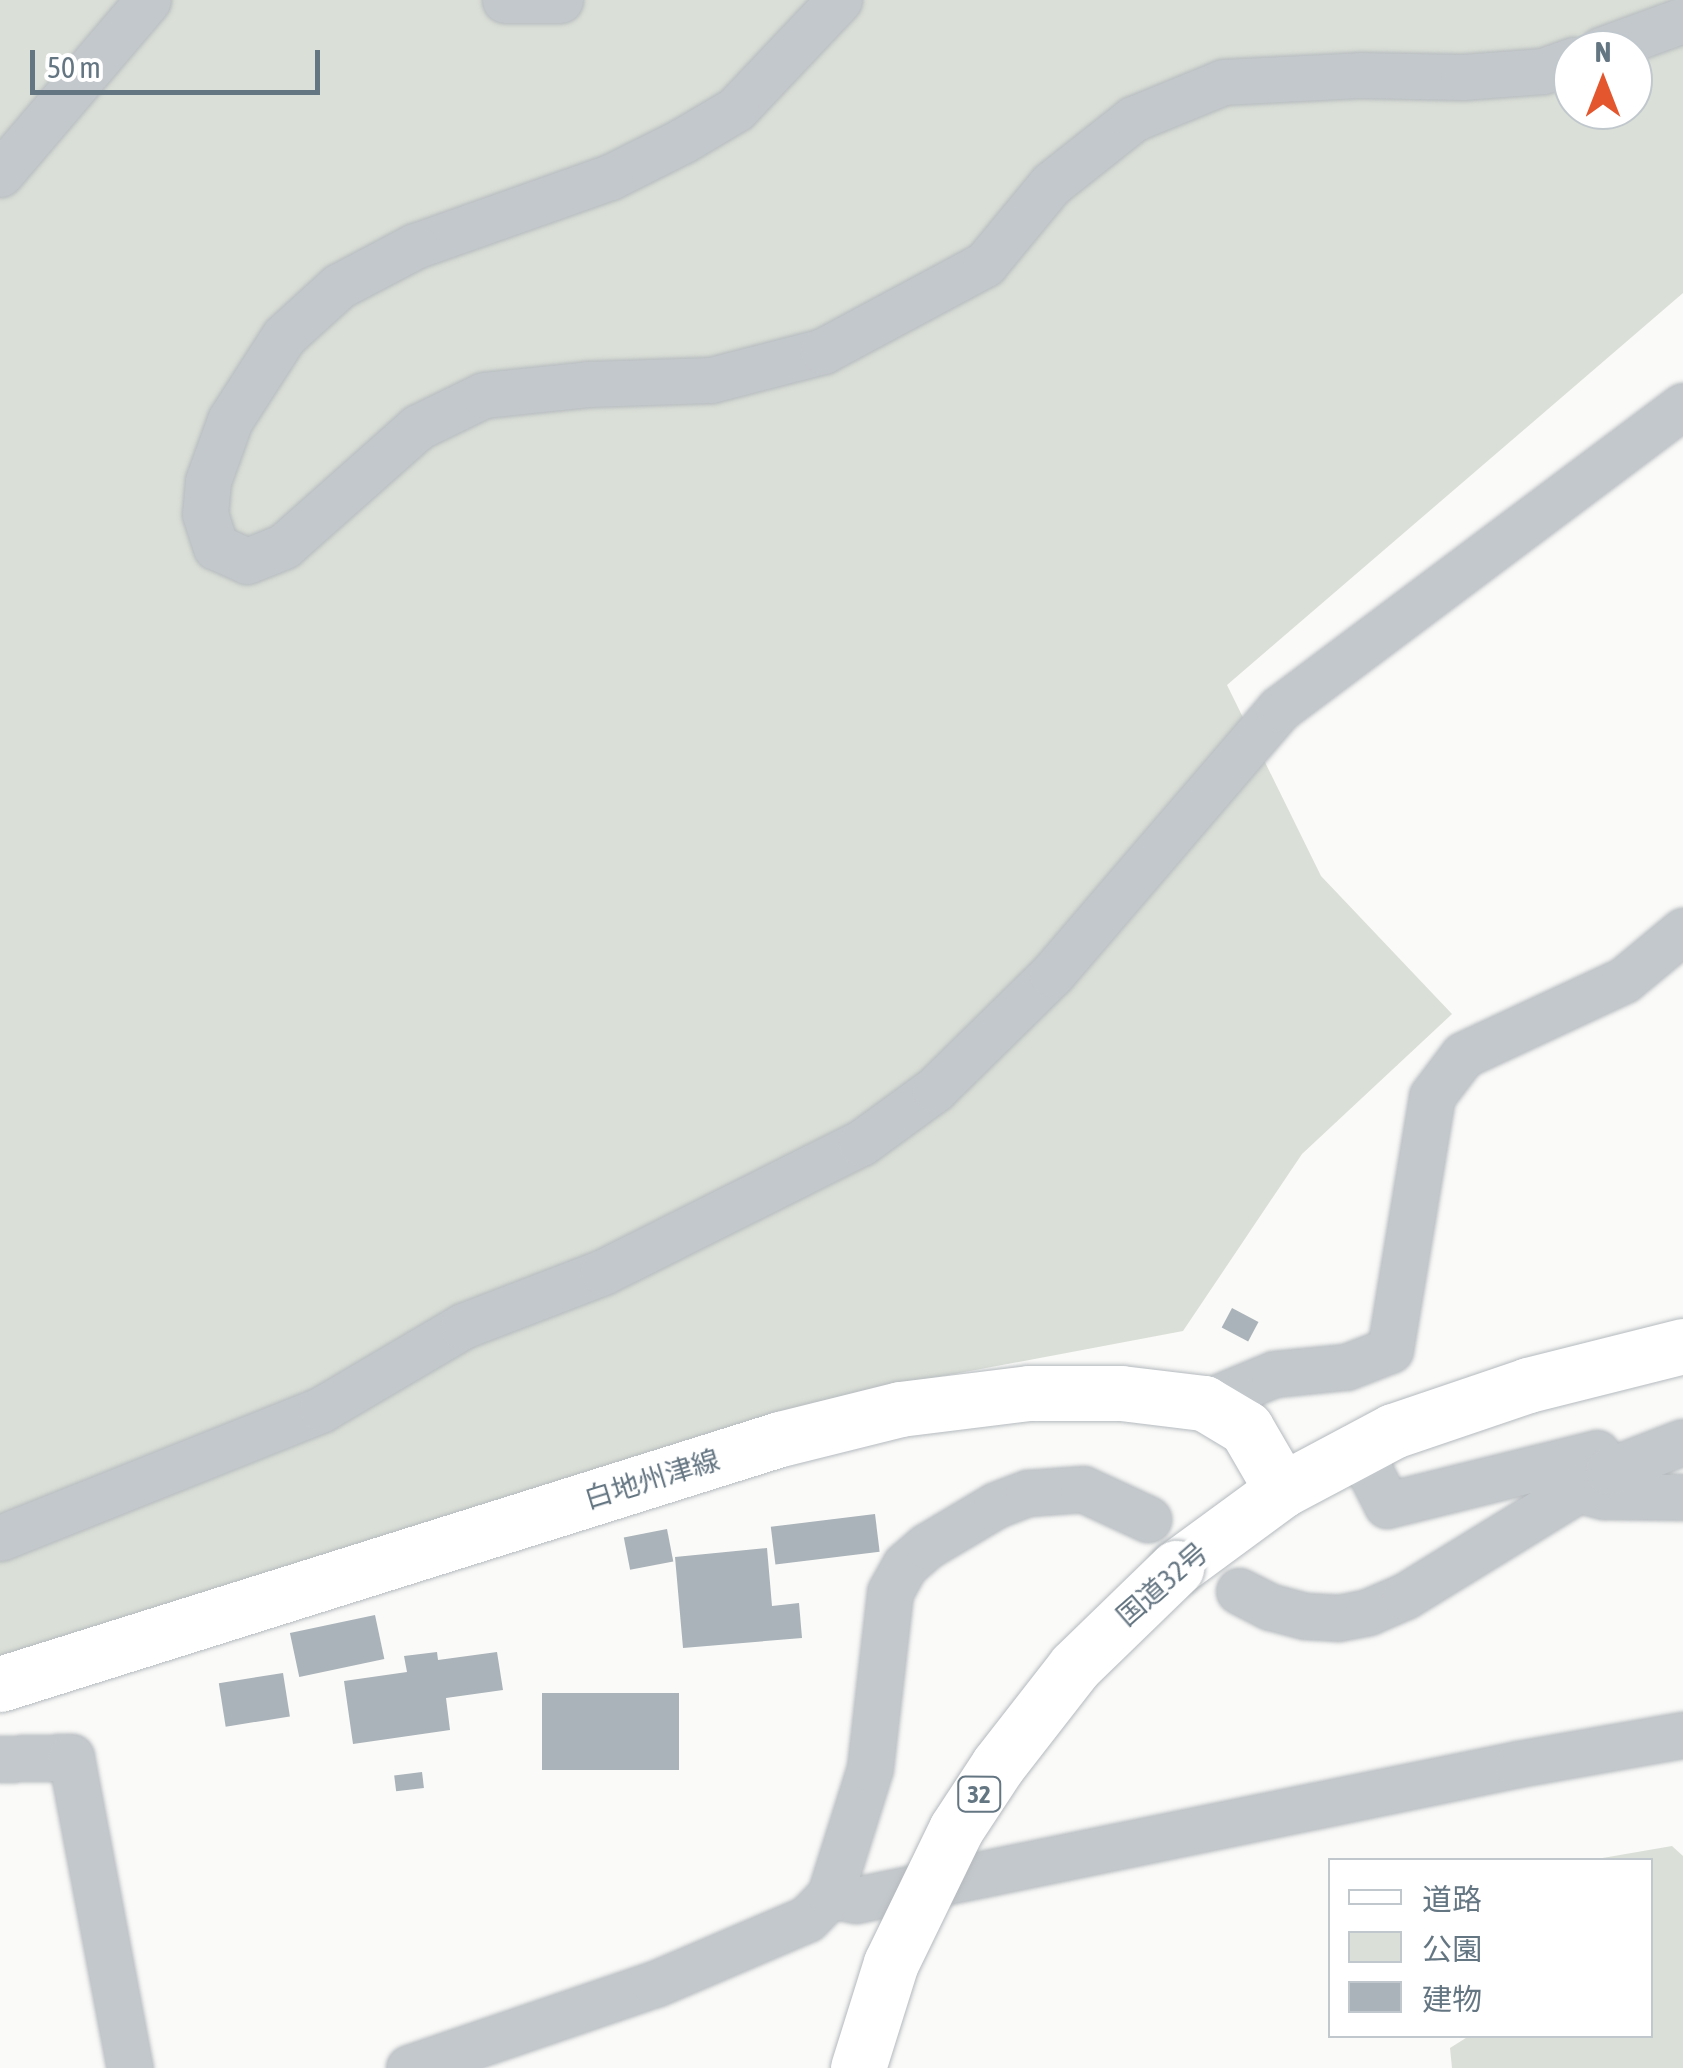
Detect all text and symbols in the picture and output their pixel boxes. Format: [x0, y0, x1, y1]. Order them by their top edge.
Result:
scale bar [35, 30, 325, 92]
north arrow [1553, 30, 1653, 130]
text: N [1595, 36, 1611, 68]
text: 50 m [47, 50, 101, 84]
street label: 白地州津線 [580, 1442, 724, 1516]
street label: 国道32号 [1109, 1535, 1215, 1633]
road number: 32 [956, 1774, 1002, 1814]
legend [1328, 1858, 1653, 2038]
text: 道路 [1422, 1882, 1482, 1916]
text: 公園 [1422, 1932, 1482, 1966]
text: 建物 [1422, 1982, 1482, 2016]

